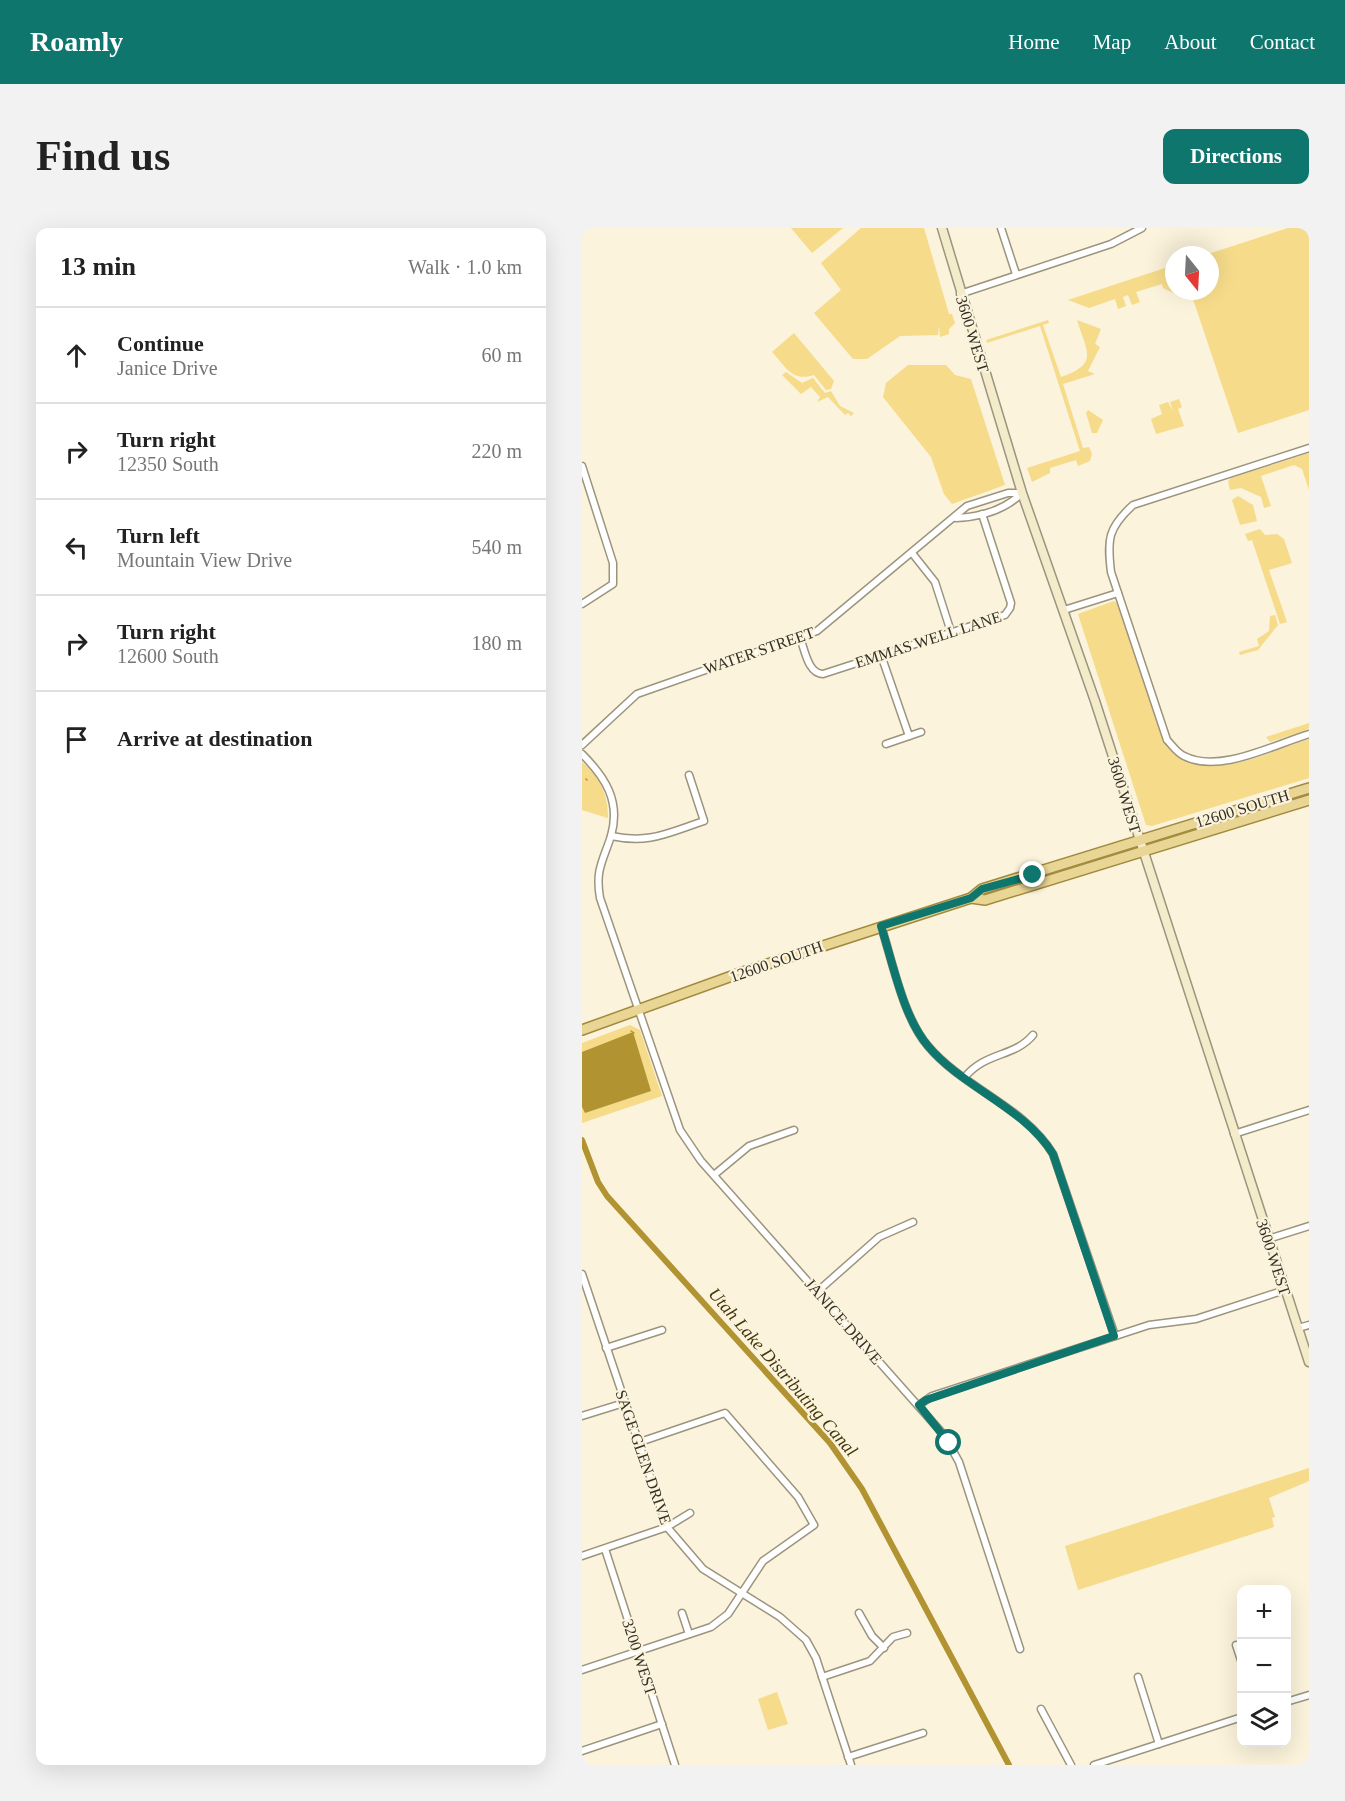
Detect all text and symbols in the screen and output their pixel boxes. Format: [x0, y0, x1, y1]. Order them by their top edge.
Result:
text: Roamly [30, 26, 123, 57]
text: Home [1008, 30, 1060, 54]
text: Map [1093, 30, 1131, 54]
text: About [1164, 30, 1217, 54]
text: Contact [1250, 30, 1315, 54]
button: Directions [1163, 129, 1309, 184]
text: Find us [36, 133, 170, 179]
north arrow [1165, 246, 1219, 300]
text: 13 min [60, 252, 136, 281]
text: Walk · 1.0 km [408, 256, 522, 278]
street label: 3600 WEST [953, 294, 992, 375]
text: Continue [117, 331, 204, 356]
icon: ahead [60, 339, 93, 372]
text: 60 m [481, 344, 522, 366]
text: Janice Drive [117, 357, 218, 379]
text: Turn right [117, 427, 216, 452]
icon: right [60, 435, 93, 468]
text: 220 m [471, 440, 522, 462]
text: 12350 South [117, 453, 219, 475]
text: Turn left [117, 523, 200, 548]
icon: left [60, 531, 93, 564]
text: 540 m [471, 536, 522, 558]
text: Mountain View Drive [117, 549, 292, 571]
street label: EMMAS WELL LANE [853, 608, 1003, 671]
text: Turn right [117, 619, 216, 644]
street label: WATER STREET [702, 623, 817, 677]
icon: right [60, 627, 93, 660]
text: 180 m [471, 632, 522, 654]
text: 12600 South [117, 645, 219, 667]
icon: arrive [60, 723, 93, 756]
text: Arrive at destination [117, 726, 313, 751]
street label: 3600 WEST [1105, 755, 1144, 836]
street label: 12600 SOUTH [1193, 786, 1292, 831]
route end [1019, 861, 1045, 887]
street label: 12600 SOUTH [727, 937, 825, 985]
street label: 3600 WEST [1253, 1217, 1294, 1298]
street label: JANICE DRIVE [802, 1275, 885, 1368]
water label: Utah Lake Distributing Canal [704, 1284, 862, 1460]
street label: SAGE GLEN DRIVE [612, 1388, 675, 1527]
route start [935, 1429, 961, 1455]
map controls [1237, 1585, 1291, 1747]
button: + [1237, 1585, 1291, 1639]
street label: 3200 WEST [619, 1617, 660, 1698]
button: − [1237, 1639, 1291, 1693]
button: layers [1237, 1693, 1291, 1747]

